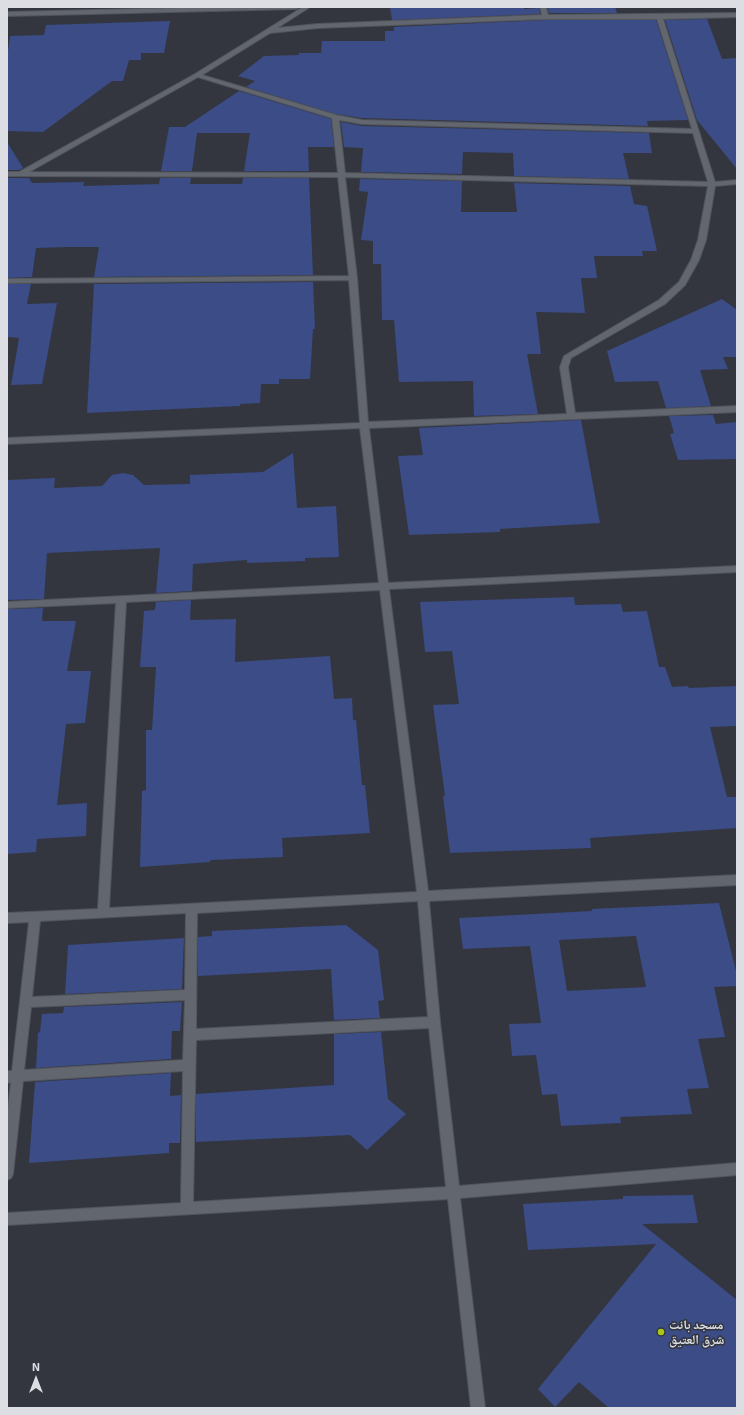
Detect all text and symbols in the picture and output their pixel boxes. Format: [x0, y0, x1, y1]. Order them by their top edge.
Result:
place label: مسجد بانت شرق العتيق [669, 1317, 724, 1348]
marker: مسجد بانت شرق العتيق [656, 1327, 666, 1337]
north arrow [16, 1359, 56, 1399]
text: N [32, 1360, 40, 1373]

